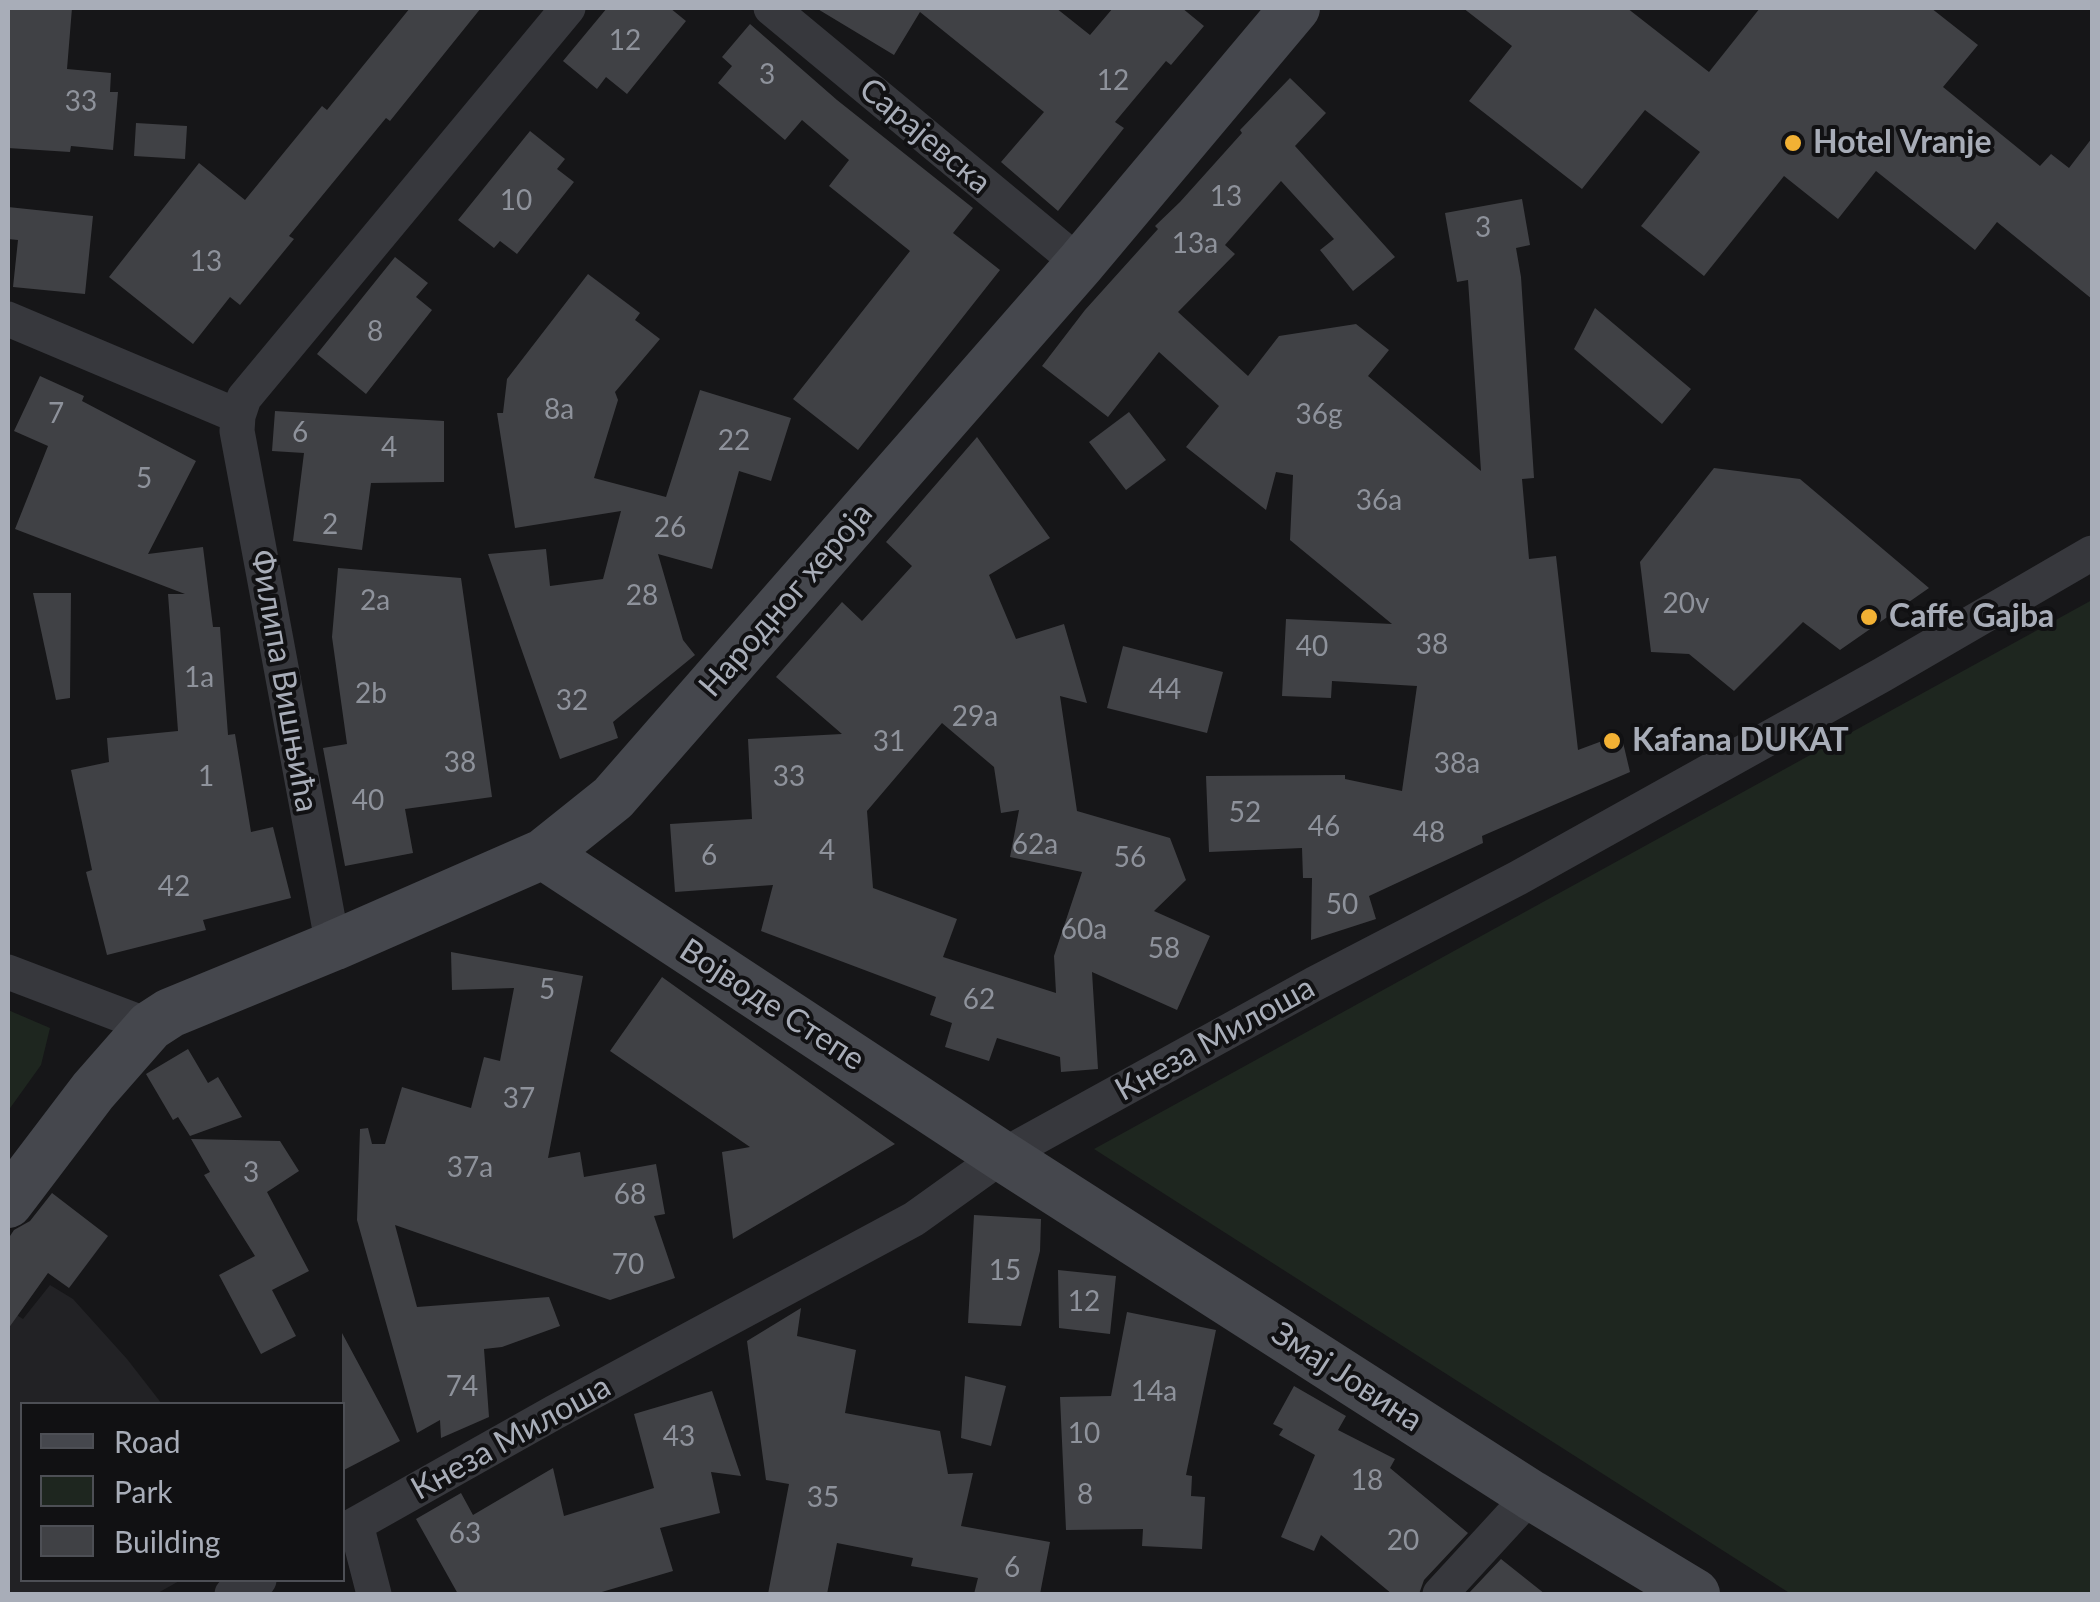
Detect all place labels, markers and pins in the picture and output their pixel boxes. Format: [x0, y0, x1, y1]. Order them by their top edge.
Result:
place label: Hotel Vranje [1813, 124, 1991, 162]
marker: Hotel Vranje [1782, 132, 1804, 154]
place label: Caffe Gajba [1889, 598, 2054, 636]
marker: Caffe Gajba [1858, 606, 1880, 628]
place label: Kafana DUKAT [1632, 722, 1849, 760]
marker: Kafana DUKAT [1601, 730, 1623, 752]

